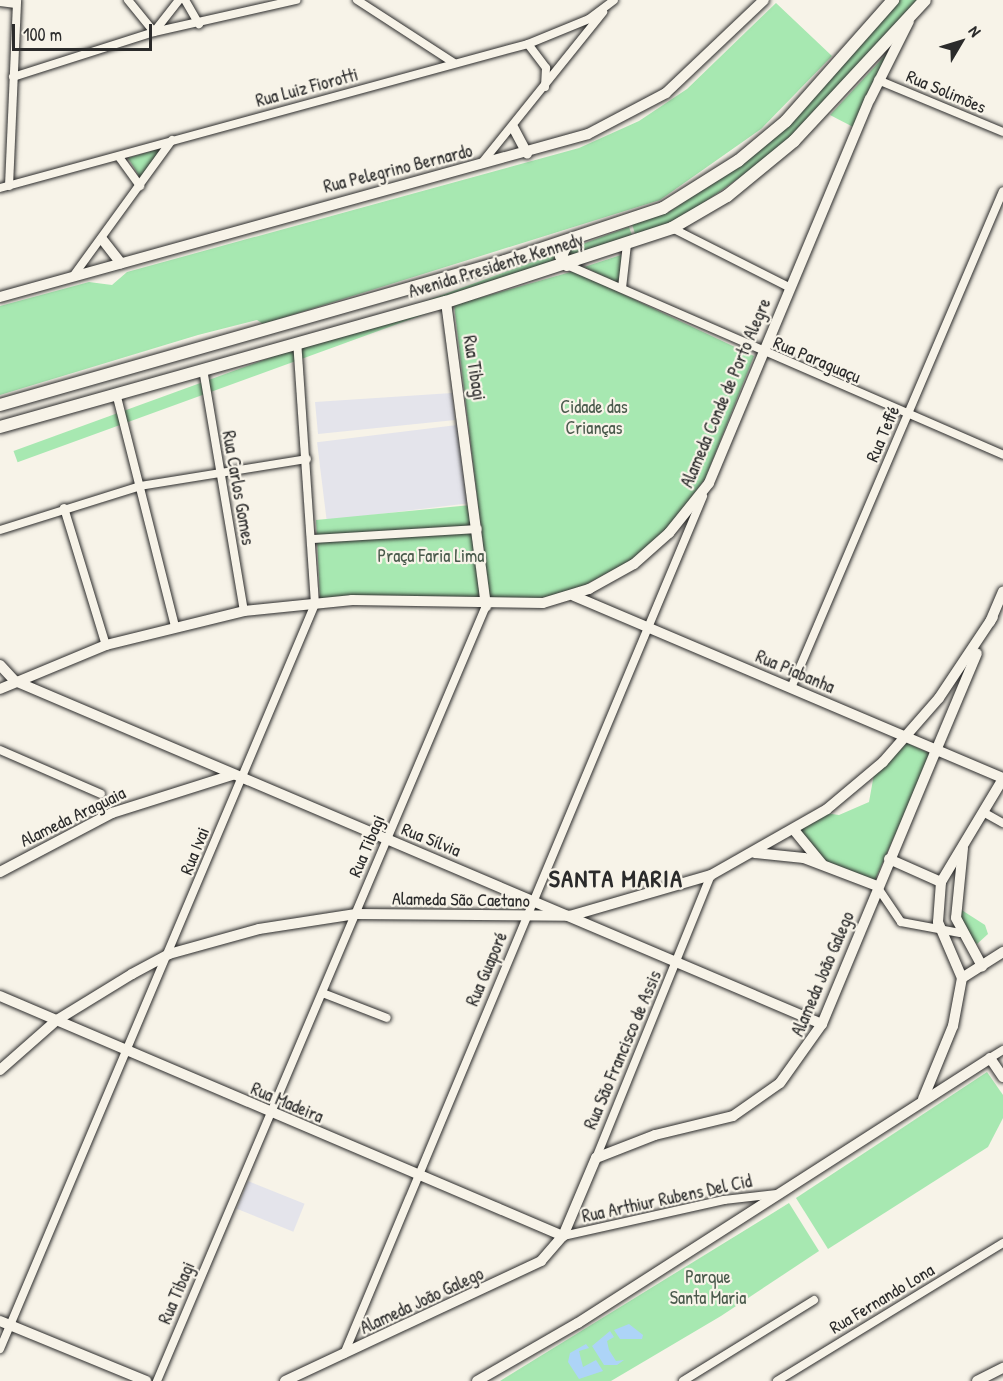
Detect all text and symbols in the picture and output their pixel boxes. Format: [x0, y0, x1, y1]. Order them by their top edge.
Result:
scale bar [15, 12, 154, 50]
north arrow [931, 12, 991, 72]
text: N [964, 21, 986, 41]
text: 100 m [23, 22, 62, 47]
street label: Rua Luiz Fiorotti [254, 64, 360, 112]
street label: Rua Solimões [903, 66, 989, 118]
street label: Rua Pelegrino Bernardo [321, 140, 475, 198]
street label: Avenida Presidente Kennedy [406, 229, 586, 303]
street label: Alameda Conde de Porto Alegre [676, 295, 776, 491]
street label: Rua Paraguaçu [770, 332, 864, 388]
street label: Rua Tibagi [458, 334, 490, 402]
park label: Cidade das Crianças [560, 397, 628, 440]
street label: Rua Teffé [862, 403, 904, 465]
street label: Rua Carlos Gomes [217, 429, 259, 547]
park label: Praça Faria Lima [378, 545, 484, 567]
street label: Rua Piabanha [752, 646, 838, 698]
street label: Alameda Araguaia [17, 782, 129, 852]
street label: Rua Tibagi [344, 812, 390, 880]
street label: Rua Sílvia [398, 818, 464, 862]
street label: Rua Ivai [176, 824, 214, 878]
district label: SANTA MARIA [549, 865, 683, 893]
street label: Alameda São Caetano [392, 888, 530, 912]
street label: Alameda João Galego [787, 908, 859, 1040]
street label: Rua Guaporé [462, 929, 512, 1009]
street label: Rua São Francisco de Assis [580, 967, 666, 1133]
street label: Rua Madeira [248, 1078, 326, 1128]
street label: Rua Arthiur Rubens Del Cid [580, 1170, 754, 1228]
street label: Rua Tibagi [154, 1259, 200, 1327]
street label: Rua Fernando Lona [826, 1259, 938, 1339]
street label: Alameda João Galego [357, 1263, 487, 1339]
park label: Parque Santa Maria [670, 1267, 746, 1310]

